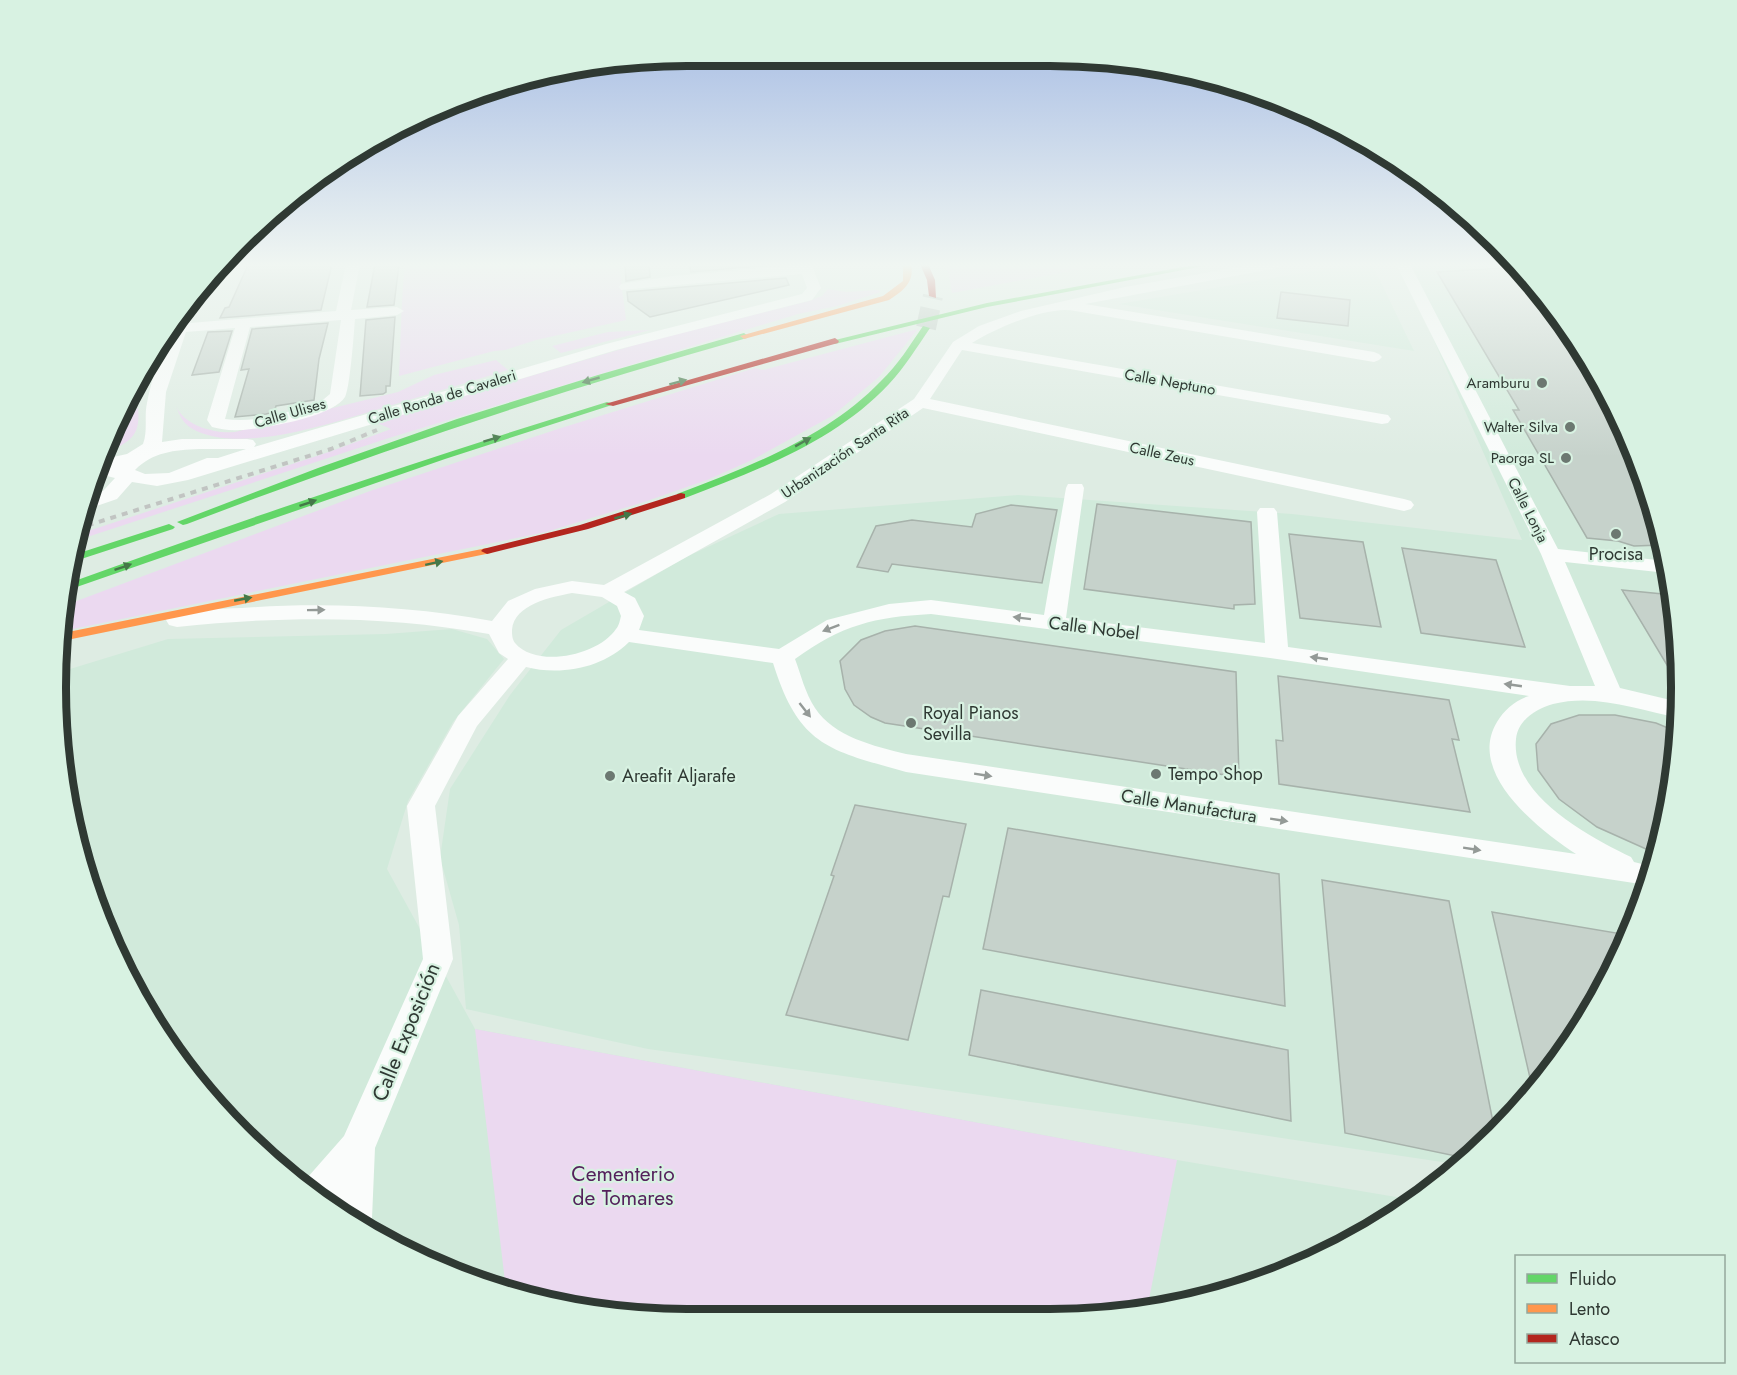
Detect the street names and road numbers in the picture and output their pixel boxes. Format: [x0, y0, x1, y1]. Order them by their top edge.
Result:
street label: Calle Neptuno [1123, 363, 1217, 401]
street label: Calle Ronda de Cavaleri [365, 364, 519, 430]
street label: Calle Ulises [252, 392, 328, 434]
street label: Urbanización Santa Rita [777, 402, 913, 504]
street label: Calle Zeus [1127, 436, 1197, 472]
street label: Calle Lonja [1502, 474, 1554, 546]
street label: Calle Nobel [1047, 610, 1141, 646]
street label: Calle Manufactura [1119, 782, 1259, 830]
street label: Calle Exposición [365, 958, 447, 1106]

